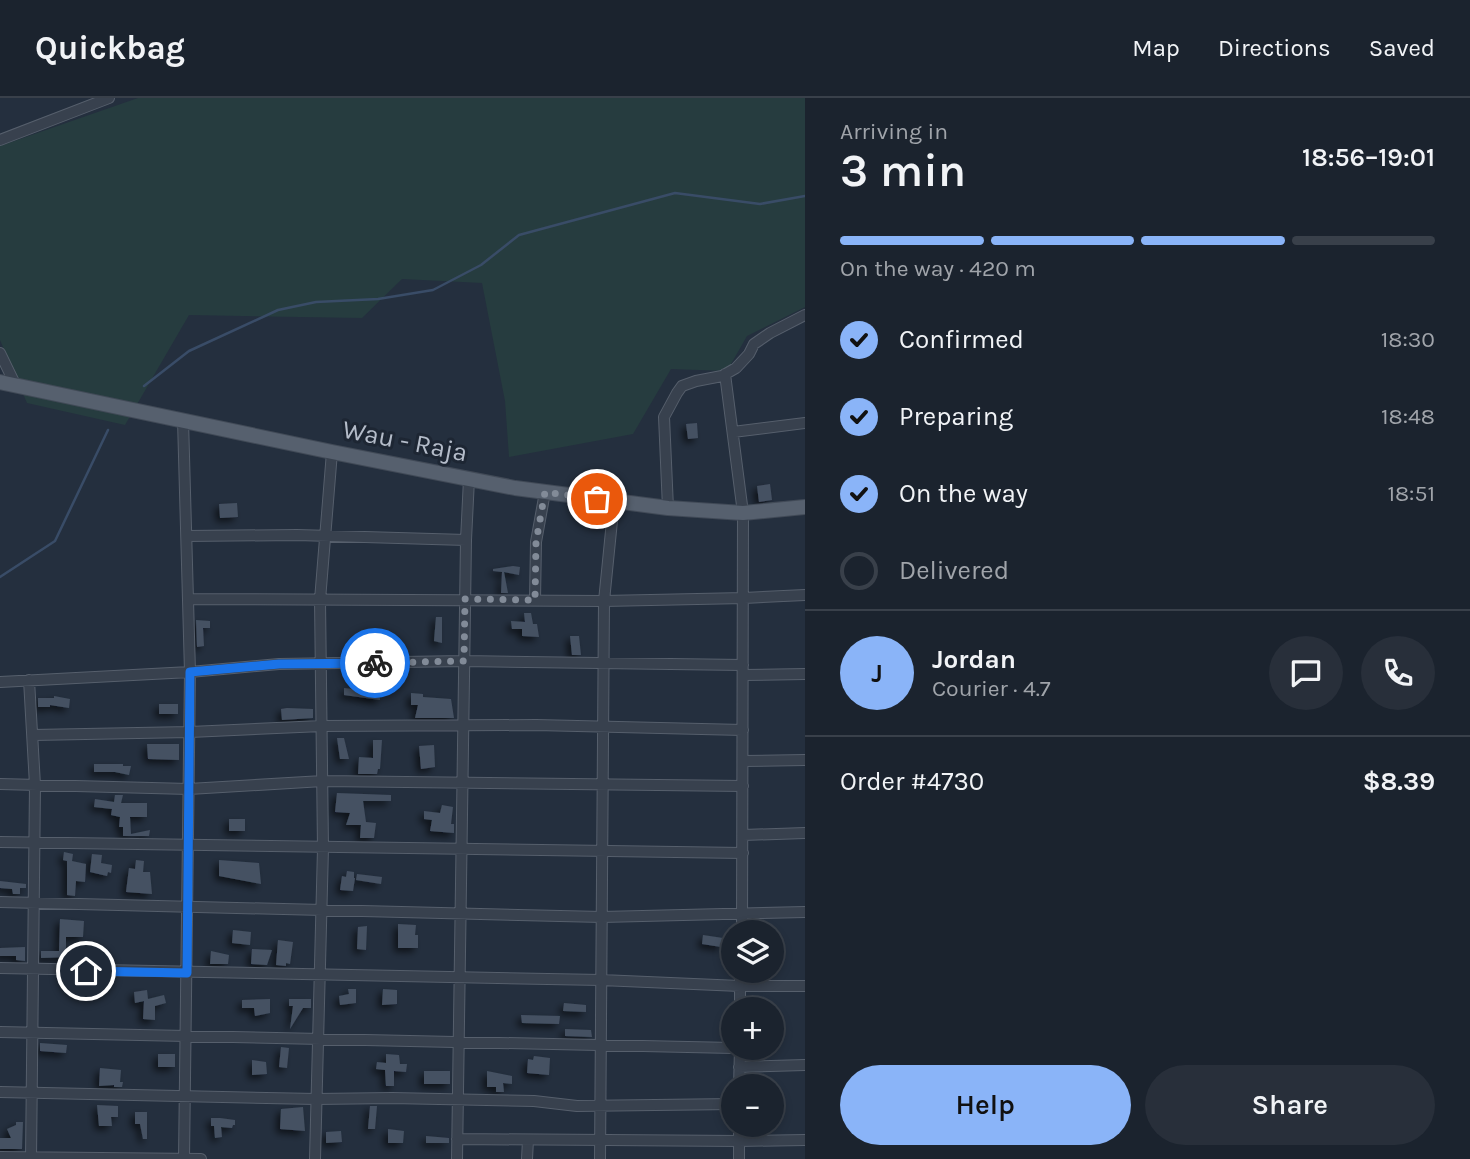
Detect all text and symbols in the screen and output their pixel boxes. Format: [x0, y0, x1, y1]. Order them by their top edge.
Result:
text: Quickbag [35, 29, 185, 67]
text: Map [1132, 34, 1180, 62]
text: Directions [1218, 34, 1331, 62]
text: Saved [1369, 34, 1435, 62]
text: Arriving in [840, 118, 948, 145]
text: 18:56–19:01 [1302, 142, 1435, 173]
text: 3 min [840, 144, 966, 198]
text: On the way · 420 m [840, 255, 1036, 282]
icon: check [840, 321, 878, 359]
text: Confirmed [899, 324, 1024, 355]
text: 18:30 [1381, 326, 1435, 353]
icon: check [840, 398, 878, 436]
text: Preparing [899, 401, 1013, 432]
text: 18:48 [1381, 403, 1435, 430]
street label: Wau - Raja [340, 414, 470, 468]
pin [567, 469, 627, 529]
icon: check [840, 475, 878, 513]
text: On the way [899, 478, 1028, 509]
icon: bag [578, 480, 616, 518]
text: 18:51 [1387, 480, 1435, 507]
text: Delivered [899, 555, 1009, 586]
courier [340, 628, 410, 698]
button: chat [1269, 636, 1343, 710]
button: phone [1361, 636, 1435, 710]
icon: bike [356, 644, 394, 682]
text: Jordan [932, 644, 1016, 675]
text: J [871, 658, 883, 689]
text: Courier · 4.7 [932, 675, 1051, 702]
text: Order #4730 [840, 766, 984, 797]
text: $8.39 [1363, 766, 1435, 797]
map controls [721, 920, 784, 1137]
button: layers [721, 920, 784, 983]
pin [56, 941, 116, 1001]
icon: home [67, 952, 105, 990]
button: + [721, 997, 784, 1060]
button: Help [840, 1065, 1131, 1145]
button: Share [1145, 1065, 1435, 1145]
button: − [721, 1074, 784, 1137]

